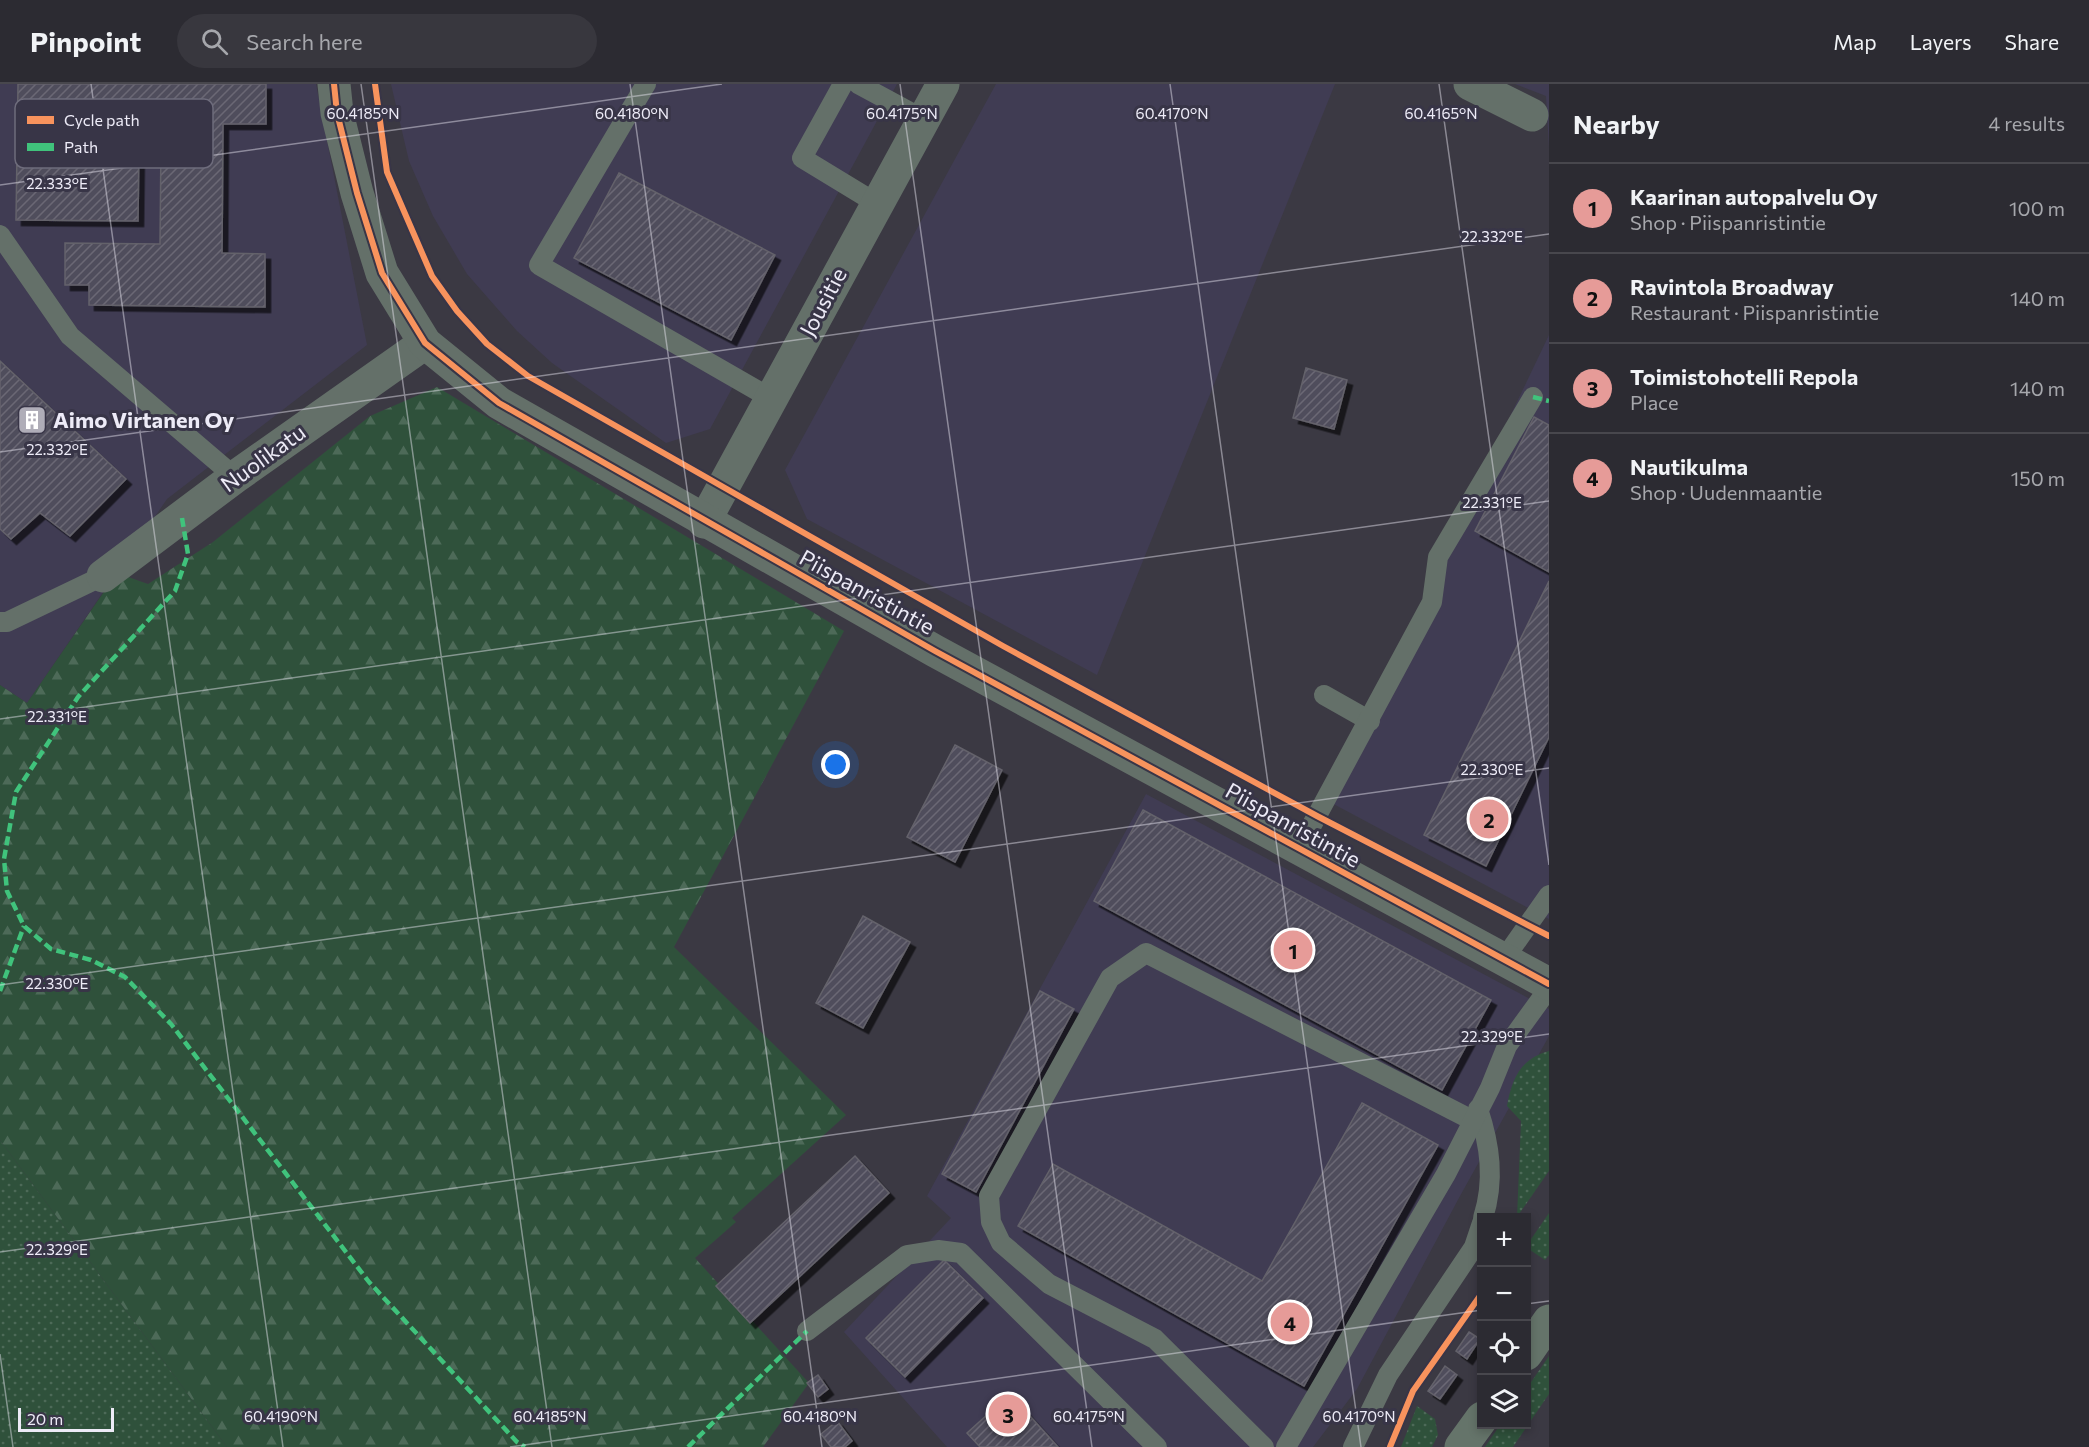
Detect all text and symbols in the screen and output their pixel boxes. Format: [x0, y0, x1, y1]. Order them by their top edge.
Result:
search box [177, 14, 597, 68]
text: Pinpoint [30, 24, 141, 58]
icon: search [198, 25, 231, 58]
text: Search here [246, 28, 363, 55]
text: Map [1833, 29, 1877, 54]
text: Layers [1910, 29, 1972, 54]
text: Share [2005, 29, 2059, 54]
legend [15, 99, 213, 168]
text: 60.4185°N [326, 104, 400, 122]
text: 60.4180°N [595, 104, 669, 122]
text: 60.4175°N [866, 104, 938, 122]
text: 60.4170°N [1136, 104, 1208, 122]
text: 60.4165°N [1404, 104, 1478, 122]
text: Nearby [1573, 108, 1660, 139]
text: Cycle path [64, 110, 140, 129]
text: 4 results [1988, 111, 2065, 135]
text: Path [64, 137, 98, 156]
text: 22.333°E [26, 174, 88, 192]
text: Kaarinan autopalvelu Oy [1630, 183, 1878, 210]
text: 1 [1588, 196, 1597, 220]
text: 100 m [2009, 196, 2065, 220]
text: Shop · Piispanristintie [1630, 210, 1826, 234]
text: 22.332°E [1461, 227, 1523, 245]
street label: Jousitie [793, 263, 852, 341]
text: Ravintola Broadway [1630, 273, 1834, 300]
text: 2 [1587, 286, 1598, 310]
text: 140 m [2010, 286, 2065, 310]
text: Restaurant · Piispanristintie [1630, 300, 1879, 324]
text: Toimistohotelli Repola [1630, 363, 1858, 390]
text: 3 [1587, 376, 1598, 400]
text: 140 m [2010, 376, 2065, 400]
text: Place [1630, 390, 1679, 414]
building icon: Aimo Virtanen Oy [16, 404, 48, 436]
place label: Aimo Virtanen Oy [53, 406, 234, 433]
street label: Nuolikatu [215, 418, 310, 497]
text: 22.332°E [26, 440, 88, 458]
text: Nautikulma [1630, 453, 1748, 480]
text: 4 [1586, 466, 1599, 490]
text: 150 m [2011, 466, 2065, 490]
text: Shop · Uudenmaantie [1630, 480, 1822, 504]
text: 22.331°E [1462, 493, 1522, 511]
street label: Piispanristintie [795, 543, 939, 640]
text: 22.331°E [27, 707, 87, 725]
your location [821, 750, 850, 779]
text: 22.330°E [1461, 760, 1524, 778]
street label: Piispanristintie [1221, 776, 1365, 873]
pin: 2 [1470, 796, 1508, 842]
pin: 1 [1274, 928, 1312, 972]
text: 22.330°E [26, 974, 89, 992]
text: 22.329°E [1461, 1027, 1523, 1045]
map controls [1477, 1213, 1531, 1429]
button: + [1477, 1213, 1531, 1267]
text: 22.329°E [26, 1240, 88, 1258]
button: − [1477, 1267, 1531, 1321]
pin: 4 [1270, 1300, 1310, 1344]
button: locate [1477, 1321, 1531, 1375]
button: layers [1477, 1375, 1531, 1429]
pin: 3 [988, 1392, 1028, 1436]
scale bar [18, 1405, 114, 1432]
text: 60.4190°N [244, 1407, 318, 1425]
text: 60.4185°N [513, 1407, 587, 1425]
text: 60.4180°N [783, 1407, 857, 1425]
text: 60.4175°N [1053, 1407, 1125, 1425]
text: 60.4170°N [1323, 1407, 1395, 1425]
text: 20 m [27, 1409, 63, 1428]

